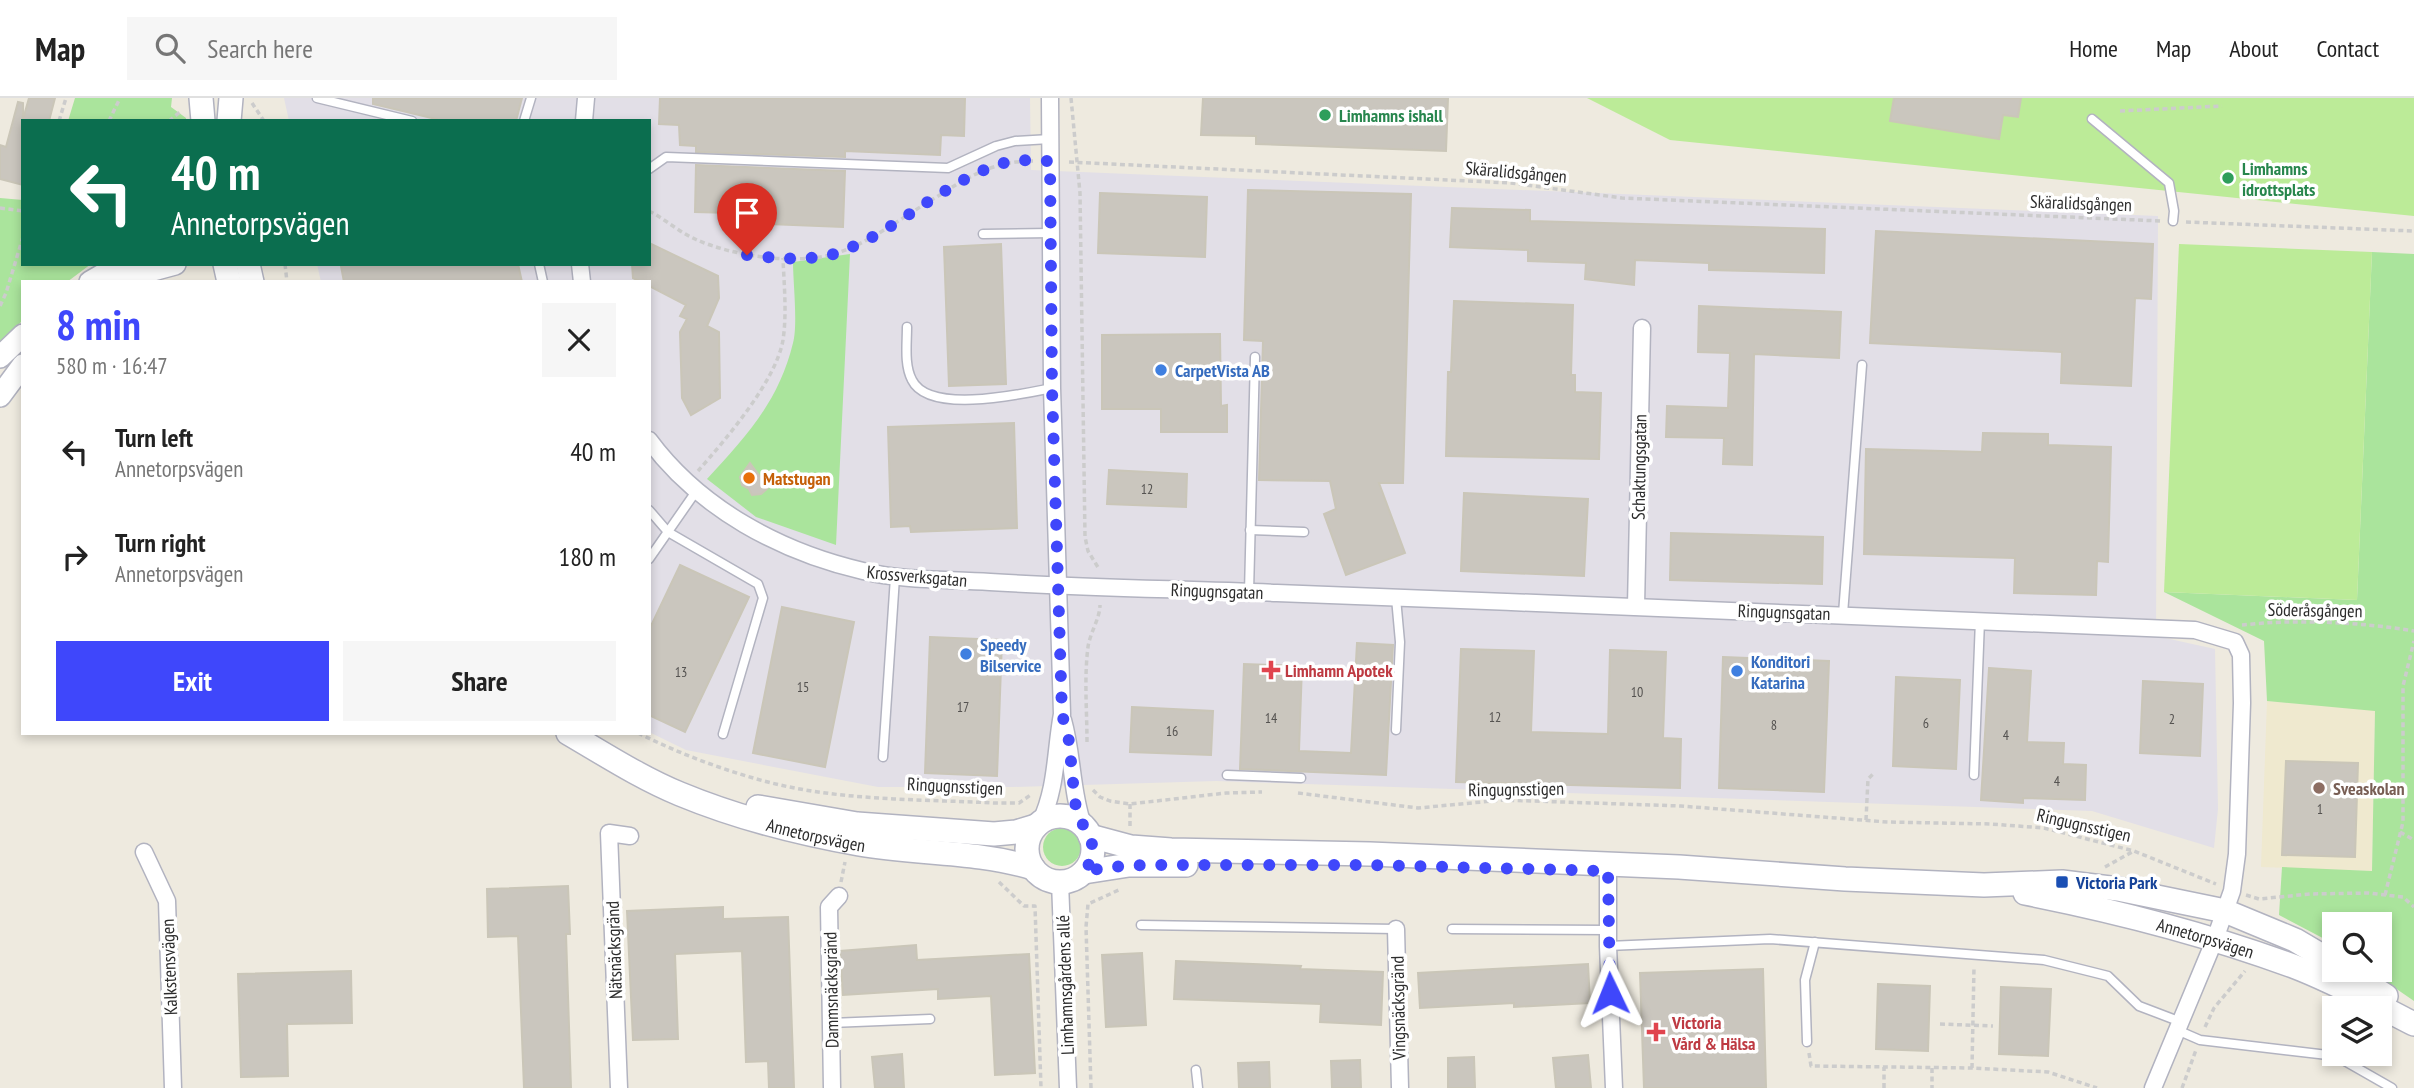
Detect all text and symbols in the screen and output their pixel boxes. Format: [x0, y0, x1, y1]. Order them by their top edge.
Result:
search box [127, 17, 617, 80]
text: Map [35, 27, 85, 70]
icon: search [151, 29, 189, 67]
text: Search here [207, 32, 313, 65]
text: Home [2069, 33, 2118, 64]
text: Map [2156, 33, 2191, 64]
text: About [2229, 33, 2278, 64]
text: Contact [2316, 33, 2379, 64]
place label: Limhamns ishall [1339, 104, 1443, 127]
marker: Limhamns ishall [1317, 107, 1333, 123]
text: 40 m [171, 140, 260, 204]
icon: left [56, 147, 147, 238]
street label: Skäralidsgången [1464, 156, 1568, 188]
place label: Limhamns idrottsplats [2242, 157, 2315, 201]
marker: Limhamns idrottsplats [2220, 170, 2236, 186]
pin [717, 183, 777, 255]
street label: Skäralidsgången [2030, 190, 2132, 216]
icon: arrive [728, 194, 766, 232]
text: Annetorpsvägen [171, 202, 350, 244]
text: 8 min [56, 297, 141, 352]
button: close [542, 303, 616, 377]
text: 580 m · 16:47 [56, 351, 168, 380]
place label: CarpetVista AB [1175, 359, 1270, 382]
marker: CarpetVista AB [1153, 362, 1169, 378]
street label: Schaktungsgatan [1627, 414, 1651, 520]
text: Turn left [115, 421, 193, 454]
icon: left [56, 433, 94, 471]
text: 40 m [570, 435, 616, 468]
text: Annetorpsvägen [115, 454, 243, 483]
place label: Matstugan [763, 467, 831, 490]
marker: Matstugan [741, 470, 757, 486]
house number: 12 [1141, 480, 1153, 498]
text: Turn right [115, 526, 206, 559]
icon: right [56, 538, 94, 576]
text: 180 m [558, 540, 616, 573]
text: Annetorpsvägen [115, 559, 243, 588]
street label: Krossverksgatan [866, 560, 968, 592]
street label: Ringugnsgatan [1170, 578, 1264, 604]
street label: Söderåsgången [2267, 598, 2363, 622]
street label: Ringugnsgatan [1737, 599, 1831, 625]
place label: Speedy Bilservice [980, 633, 1042, 677]
button: Exit [56, 641, 329, 721]
button: Share [343, 641, 616, 721]
marker: Speedy Bilservice [958, 646, 974, 662]
place label: Konditori Katarina [1751, 650, 1810, 694]
place label: Limhamn Apotek [1285, 659, 1393, 682]
marker: Limhamn Apotek [1263, 662, 1279, 678]
house number: 13 [675, 663, 687, 681]
marker: Konditori Katarina [1729, 663, 1745, 679]
house number: 15 [797, 678, 809, 696]
house number: 10 [1631, 683, 1643, 701]
house number: 17 [957, 698, 969, 716]
house number: 12 [1489, 708, 1501, 726]
house number: 14 [1265, 709, 1278, 727]
house number: 2 [2169, 710, 2175, 728]
house number: 6 [1923, 714, 1929, 732]
house number: 8 [1771, 716, 1777, 734]
house number: 16 [1166, 722, 1178, 740]
house number: 4 [2003, 726, 2010, 744]
street label: Ringugnsstigen [907, 772, 1003, 800]
house number: 4 [2054, 772, 2061, 790]
street label: Ringugnsstigen [1468, 777, 1564, 801]
place label: Sveaskolan [2333, 777, 2405, 800]
marker: Sveaskolan [2311, 780, 2327, 796]
house number: 1 [2317, 800, 2323, 818]
street label: Ringugnsstigen [2035, 803, 2133, 847]
street label: Annetorpsvägen [764, 813, 867, 856]
place label: Victoria Park [2075, 871, 2158, 894]
marker: Victoria Park [2054, 874, 2070, 890]
street label: Nätsnäcksgränd [601, 901, 627, 999]
street label: Annetorpsvägen [2154, 912, 2257, 963]
map controls [2322, 912, 2392, 1066]
button: search [2322, 912, 2392, 982]
street label: Limhamnsgårdens allé [1051, 915, 1079, 1055]
street label: Kalkstensvägen [156, 918, 182, 1016]
street label: Dammsnäcksgränd [818, 932, 844, 1048]
street label: Vingsnäcksgränd [1386, 956, 1410, 1061]
position arrow [1573, 956, 1647, 1030]
button: layers [2322, 996, 2392, 1066]
place label: Victoria Vård & Hälsa [1671, 1011, 1756, 1055]
marker: Victoria Vård & Hälsa [1646, 1022, 1666, 1042]

